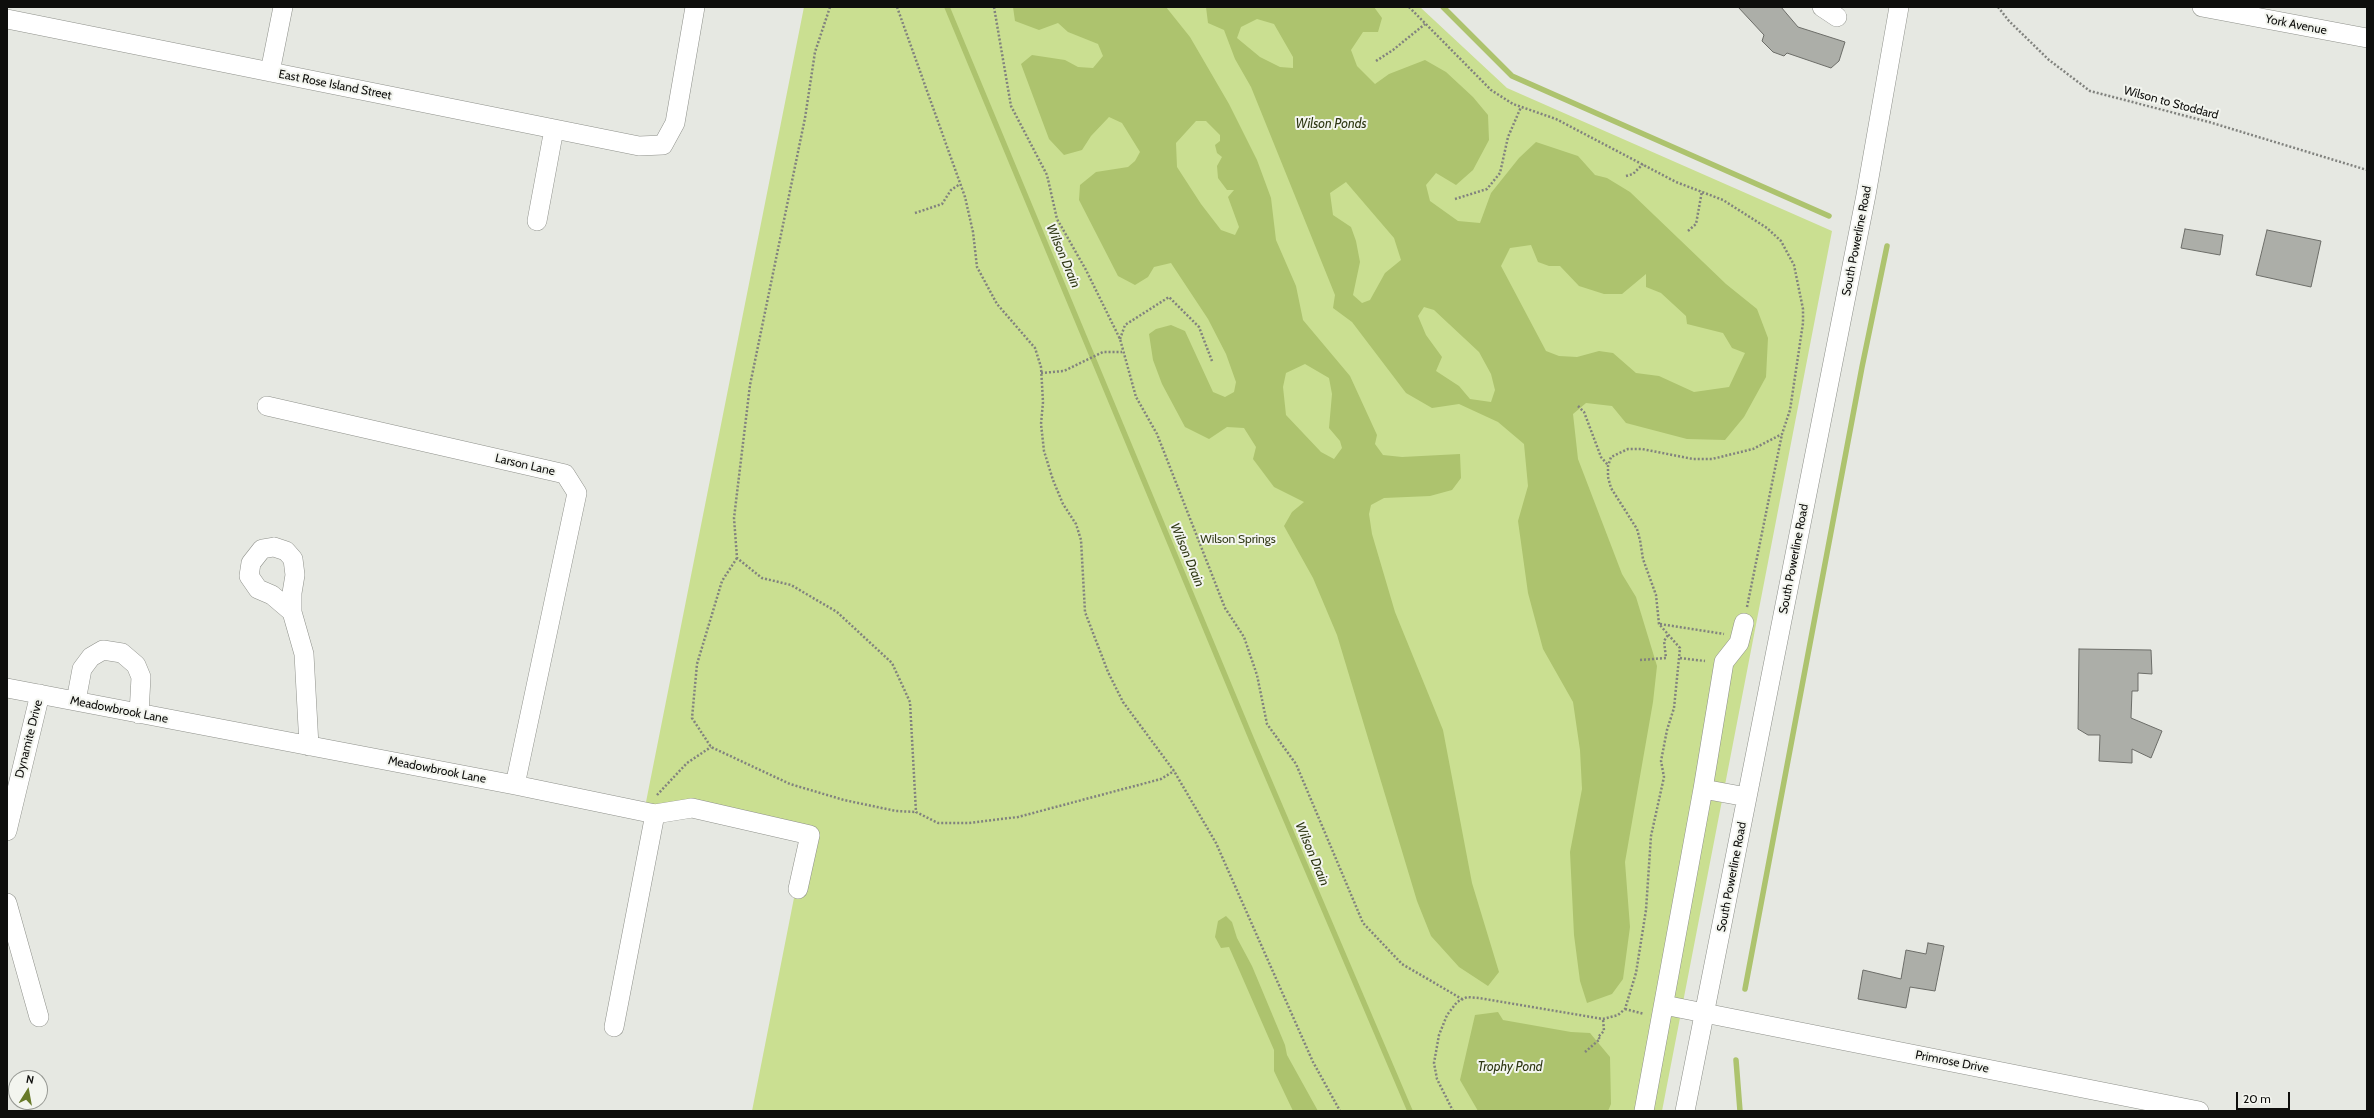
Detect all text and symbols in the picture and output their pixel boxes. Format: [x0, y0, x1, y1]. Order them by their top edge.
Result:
street label: York Avenue [2264, 12, 2328, 38]
street label: East Rose Island Street [277, 67, 393, 103]
street label: Wilson to Stoddard [2122, 83, 2220, 123]
water label: Wilson Ponds [1296, 116, 1366, 132]
street label: South Powerline Road [1839, 185, 1875, 297]
water label: Wilson Drain [1043, 222, 1083, 290]
street label: Larson Lane [494, 451, 556, 479]
street label: South Powerline Road [1776, 503, 1812, 615]
water label: Wilson Drain [1167, 521, 1207, 589]
park label: Wilson Springs [1200, 532, 1276, 546]
street label: Meadowbrook Lane [69, 693, 169, 727]
street label: Dynamite Drive [12, 698, 46, 780]
street label: Meadowbrook Lane [387, 753, 487, 787]
water label: Wilson Drain [1292, 820, 1332, 888]
street label: South Powerline Road [1714, 821, 1750, 933]
street label: Primrose Drive [1914, 1048, 1990, 1076]
water label: Trophy Pond [1477, 1059, 1543, 1075]
north arrow [8, 1070, 48, 1110]
text: N [25, 1072, 35, 1087]
scale bar [2238, 1084, 2292, 1110]
text: 20 m [2243, 1091, 2271, 1106]

